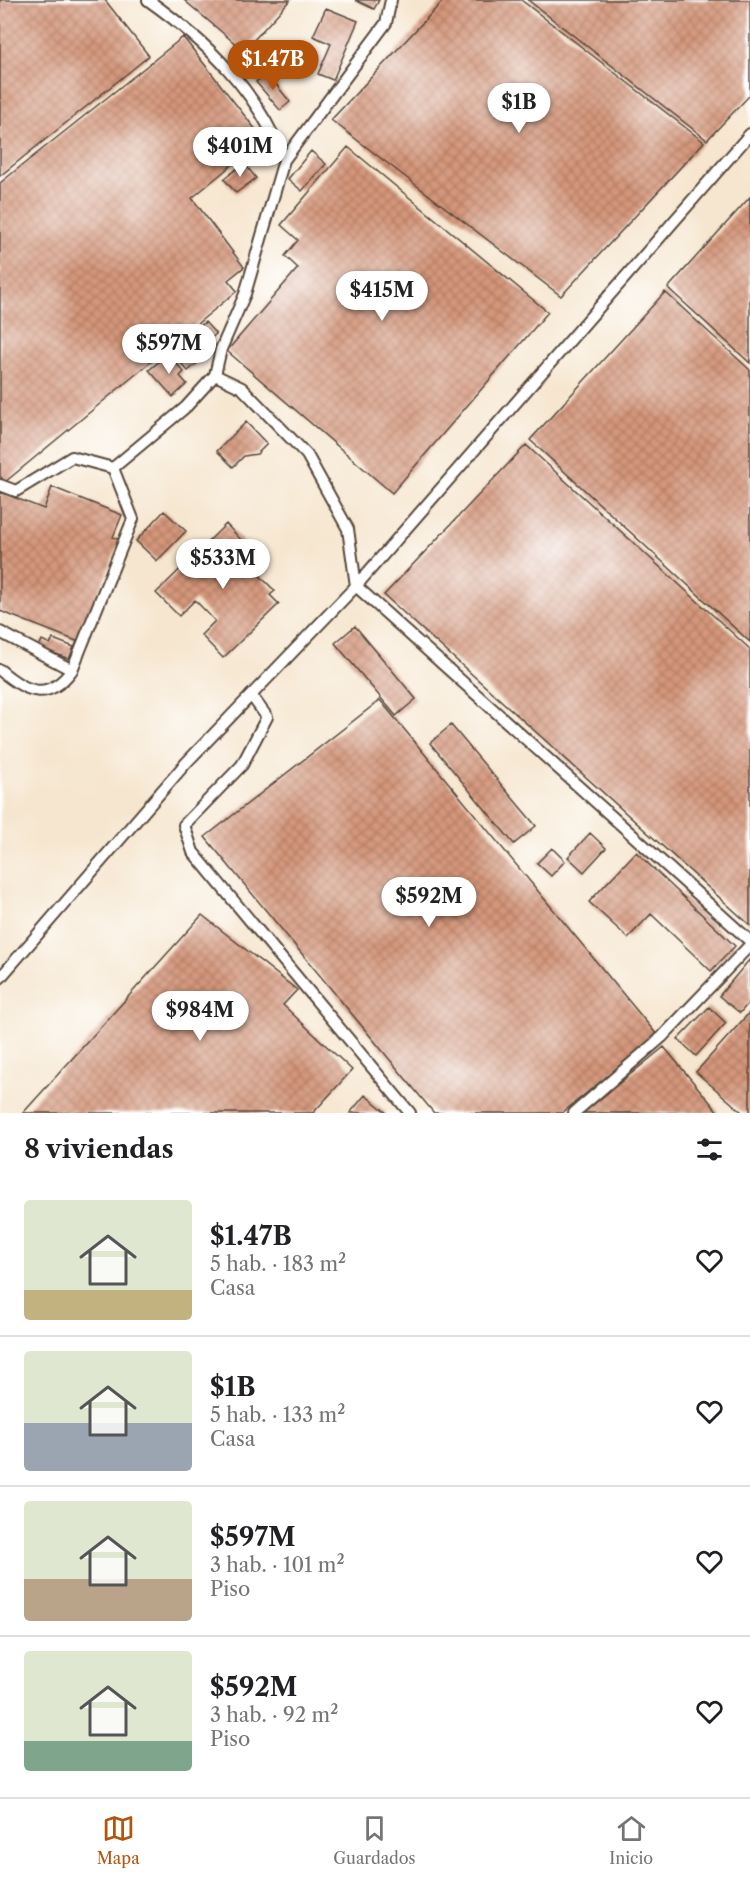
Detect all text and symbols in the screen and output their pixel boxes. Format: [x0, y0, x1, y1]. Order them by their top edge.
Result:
pin: $1.47B [224, 40, 322, 91]
text: $1.47B [242, 47, 304, 71]
pin: $1B [490, 83, 548, 134]
text: $1B [501, 90, 537, 114]
pin: $401M [198, 127, 282, 178]
text: $401M [207, 134, 273, 158]
pin: $415M [340, 271, 424, 322]
text: $415M [350, 278, 414, 302]
pin: $597M [127, 324, 211, 375]
text: $597M [136, 331, 202, 355]
pin: $533M [181, 539, 265, 590]
text: $533M [190, 546, 256, 570]
pin: $592M [387, 877, 471, 928]
text: $592M [395, 884, 463, 908]
pin: $984M [158, 991, 242, 1042]
text: $984M [166, 998, 234, 1022]
text: 8 viviendas [24, 1133, 174, 1165]
icon: filters [693, 1133, 726, 1166]
text: $1.47B [210, 1220, 292, 1252]
icon: home [72, 1224, 144, 1296]
icon: heart [693, 1244, 726, 1277]
text: 5 hab. · 183 m² [210, 1252, 346, 1276]
text: Casa [210, 1276, 255, 1300]
text: $1B [210, 1371, 256, 1403]
icon: home [72, 1375, 144, 1447]
icon: heart [693, 1395, 726, 1428]
text: 5 hab. · 133 m² [210, 1403, 345, 1427]
text: Casa [210, 1427, 255, 1451]
text: $597M [210, 1521, 296, 1553]
icon: home [72, 1525, 144, 1597]
icon: heart [693, 1545, 726, 1578]
text: 3 hab. · 101 m² [210, 1553, 345, 1577]
text: Piso [210, 1577, 250, 1601]
text: $592M [210, 1671, 297, 1703]
icon: home [72, 1675, 144, 1747]
icon: heart [693, 1695, 726, 1728]
text: 3 hab. · 92 m² [210, 1703, 338, 1727]
text: Piso [210, 1727, 250, 1751]
tab: Mapa [97, 1812, 140, 1868]
tab: Guardados [333, 1812, 416, 1868]
tab: Inicio [609, 1812, 653, 1868]

